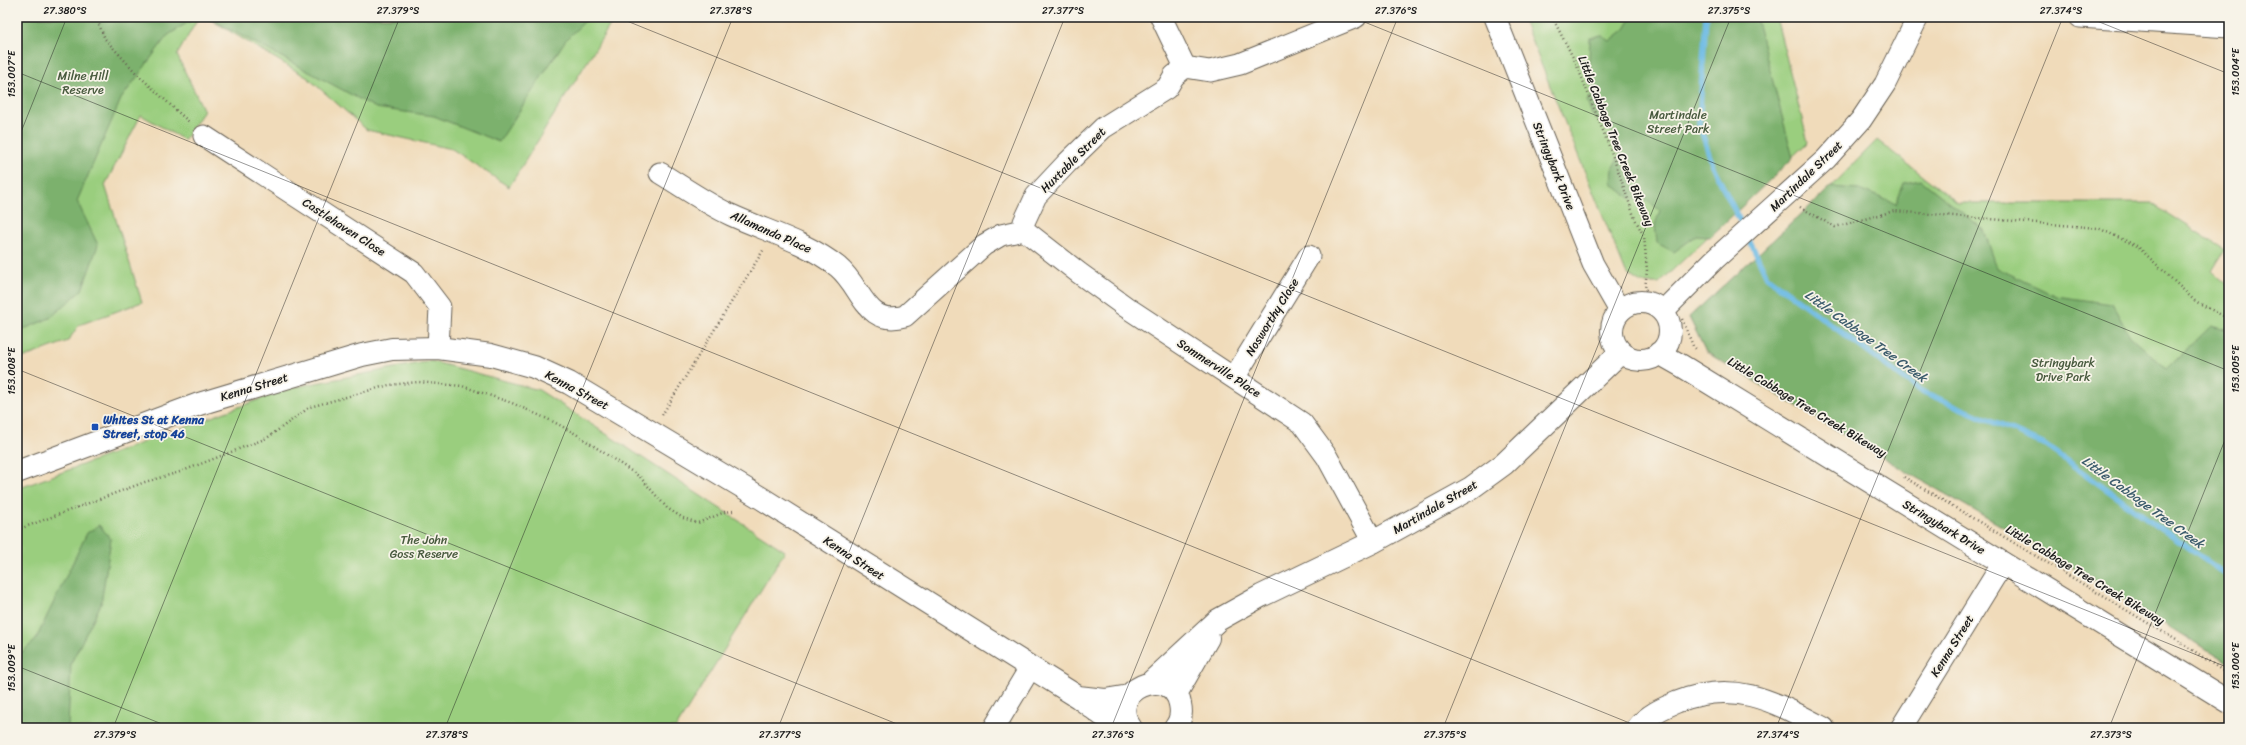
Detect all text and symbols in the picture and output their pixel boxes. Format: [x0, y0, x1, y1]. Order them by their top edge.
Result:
text: 27.380°S [44, 2, 87, 20]
text: 27.379°S [377, 2, 420, 20]
text: 27.378°S [710, 2, 753, 20]
text: 27.377°S [1042, 2, 1085, 20]
text: 27.376°S [1375, 2, 1418, 20]
text: 27.375°S [1708, 2, 1751, 20]
text: 27.374°S [2040, 2, 2083, 20]
text: 153.004°E [2227, 47, 2245, 96]
text: 153.007°E [3, 49, 21, 98]
street label: Little Cabbage Tree Creek Bikeway [1572, 52, 1661, 231]
park label: Milne Hill Reserve [58, 65, 109, 101]
park label: Martindale Street Park [1647, 104, 1710, 140]
street label: Stringybark Drive [1526, 118, 1582, 214]
street label: Huxtable Street [1035, 122, 1111, 198]
street label: Martindale Street [1764, 135, 1848, 217]
street label: Castlehaven Close [298, 192, 390, 262]
street label: Allamanda Place [726, 204, 815, 260]
street label: Nosworthy Close [1239, 274, 1305, 360]
water label: Little Cabbage Tree Creek [1800, 284, 1934, 390]
street label: Sommerville Place [1172, 332, 1266, 404]
text: 153.005°E [2227, 344, 2245, 393]
text: 153.008°E [3, 346, 21, 395]
street label: Little Cabbage Tree Creek Bikeway [1723, 351, 1892, 464]
park label: Stringybark Drive Park [2031, 352, 2095, 388]
street label: Kenna Street [541, 364, 613, 416]
street label: Kenna Street [217, 366, 291, 408]
place label: Whites St at Kenna Street, stop 46 [102, 409, 205, 445]
marker: Whites St at Kenna Street, stop 46 [90, 422, 100, 432]
water label: Little Cabbage Tree Creek [2077, 450, 2211, 556]
street label: Martindale Street [1388, 474, 1482, 540]
street label: Stringybark Drive [1898, 493, 1990, 561]
street label: Little Cabbage Tree Creek Bikeway [2001, 519, 2170, 632]
park label: The John Goss Reserve [390, 529, 458, 565]
street label: Kenna Street [819, 530, 889, 586]
street label: Kenna Street [1924, 610, 1980, 682]
text: 153.006°E [2227, 641, 2245, 690]
text: 153.009°E [3, 643, 21, 692]
text: 27.379°S [94, 726, 137, 744]
text: 27.378°S [426, 726, 469, 744]
text: 27.377°S [759, 726, 802, 744]
text: 27.376°S [1092, 726, 1135, 744]
text: 27.375°S [1424, 726, 1467, 744]
text: 27.374°S [1757, 726, 1800, 744]
text: 27.373°S [2090, 726, 2133, 744]

